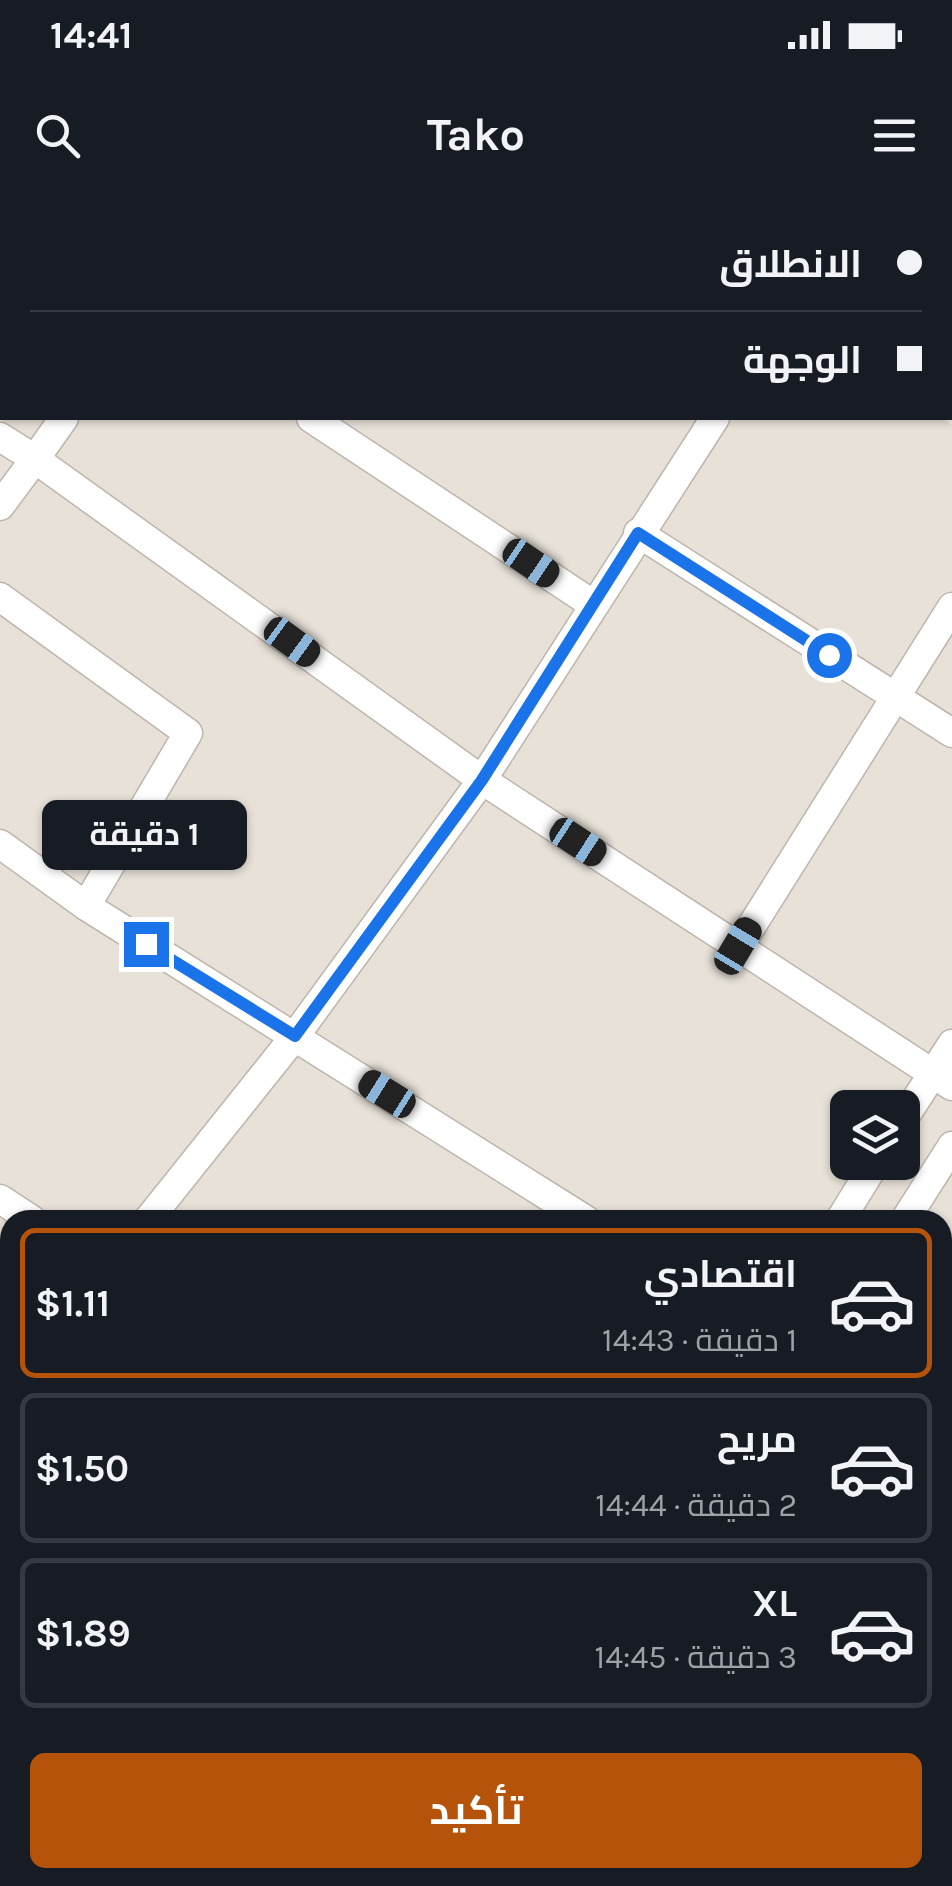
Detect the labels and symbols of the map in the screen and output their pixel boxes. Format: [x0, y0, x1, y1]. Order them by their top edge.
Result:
car [498, 534, 564, 592]
car [259, 612, 325, 672]
route start [807, 633, 852, 678]
callout: 1 دقيقة [44, 799, 248, 869]
car [545, 813, 611, 871]
car [710, 913, 766, 979]
route end [124, 922, 169, 967]
car [354, 1065, 420, 1123]

